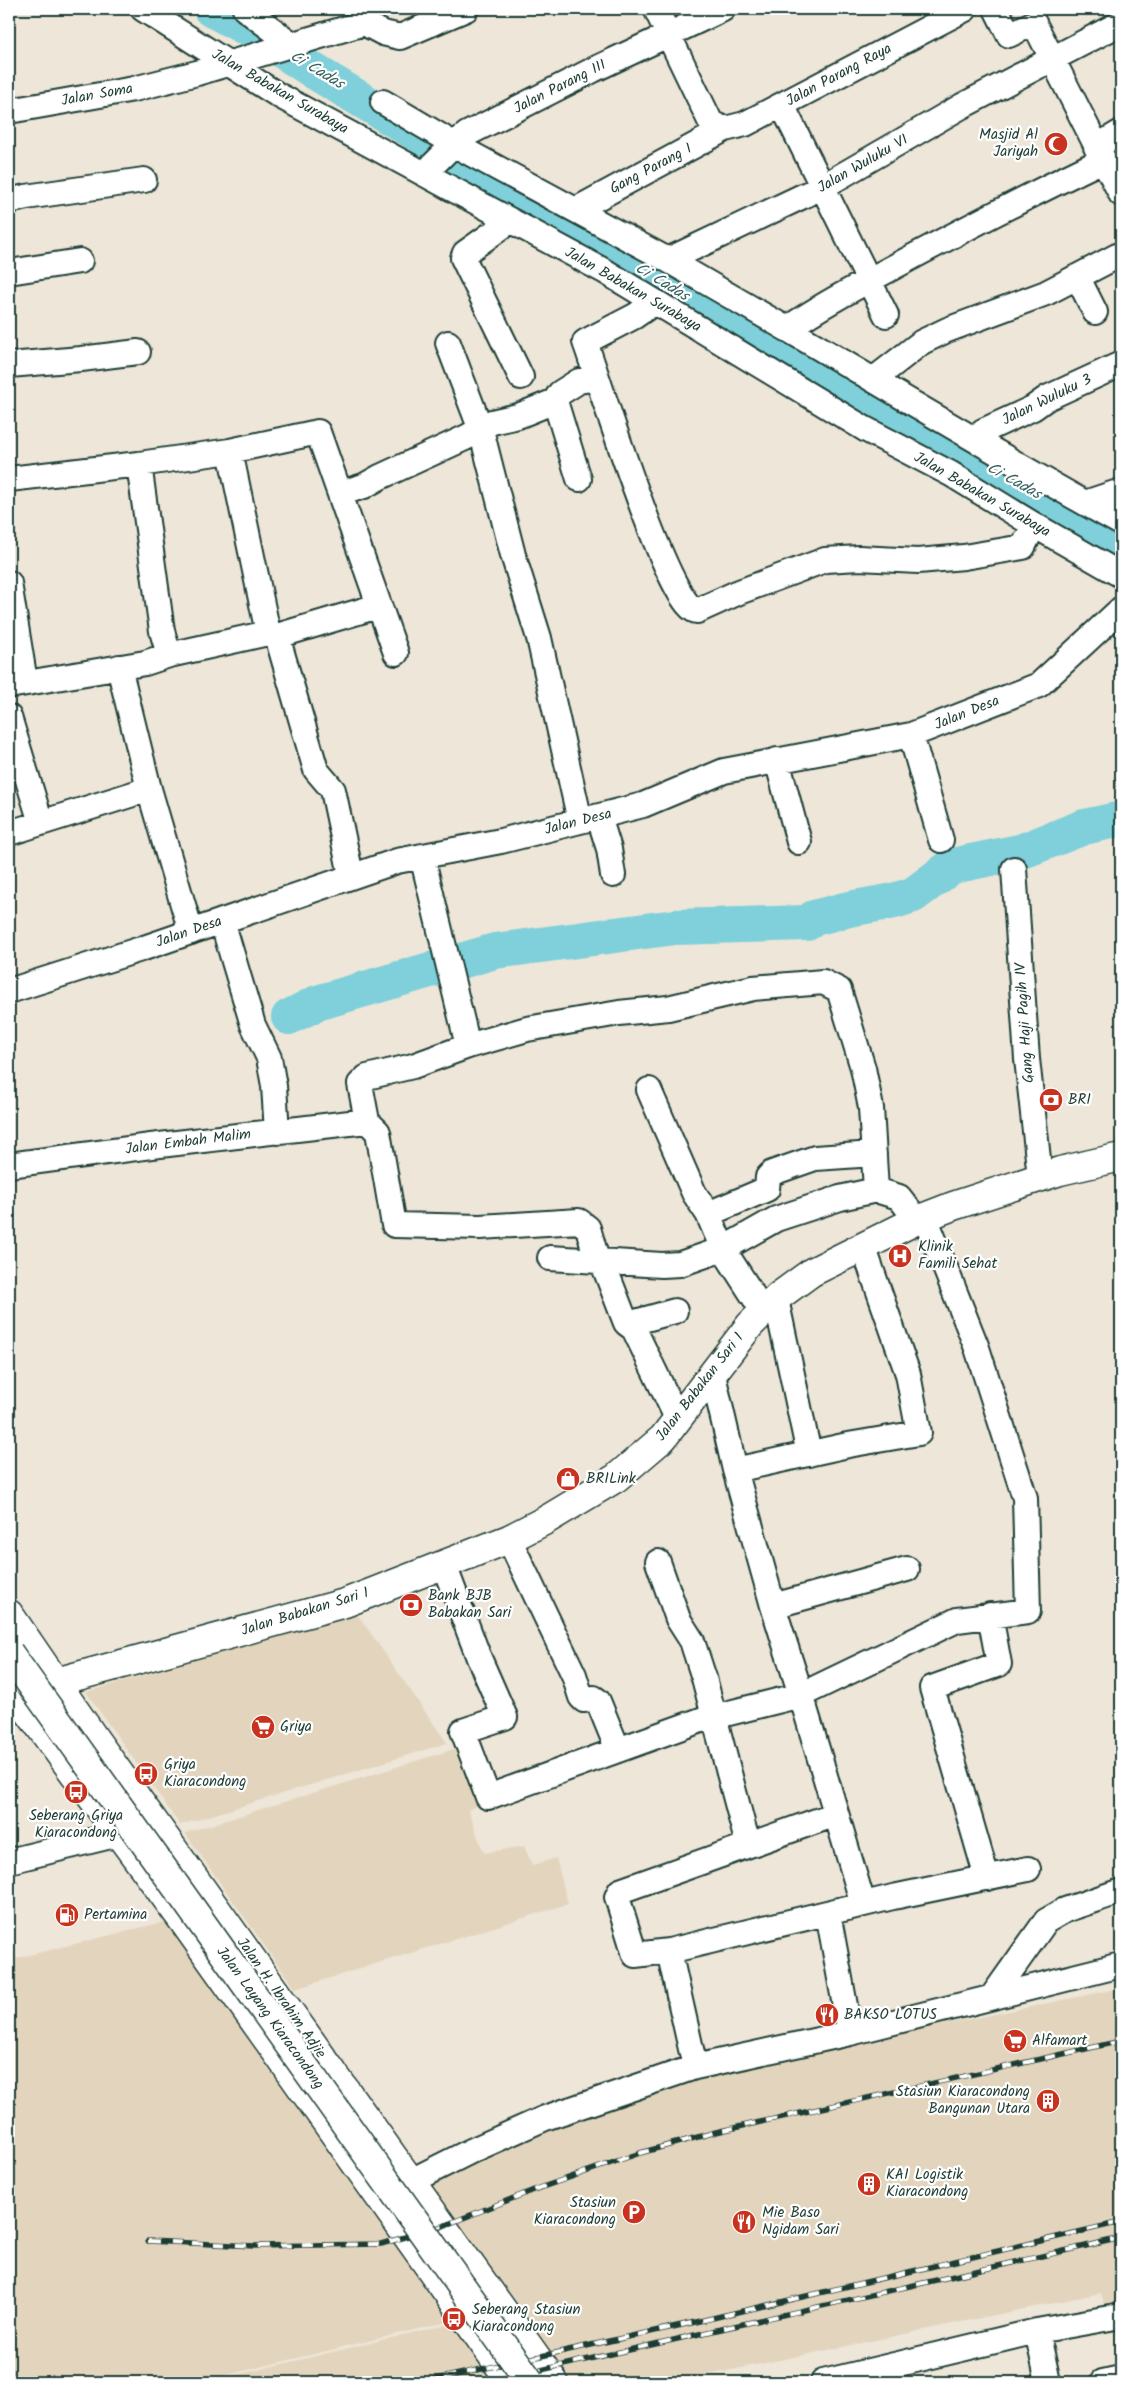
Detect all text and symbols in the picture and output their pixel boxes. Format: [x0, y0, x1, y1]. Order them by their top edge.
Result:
street label: Jalan Parang Raya [782, 37, 896, 113]
street label: Jalan Babakan Surabaya [207, 43, 353, 141]
water label: Ci Cadas [285, 44, 351, 97]
street label: Jalan Parang III [510, 53, 611, 121]
street label: Jalan Soma [59, 77, 135, 113]
place label: Masjid Al Jariyah [979, 123, 1038, 164]
street label: Jalan Wuluku VI [813, 128, 913, 200]
mosque icon: Masjid Al Jariyah [1043, 131, 1069, 157]
street label: Gang Parang I [605, 137, 697, 201]
street label: Jalan Babakan Surabaya [560, 241, 706, 339]
water label: Ci Cadas [630, 256, 696, 309]
street label: Jalan Wuluku 3 [998, 368, 1096, 432]
street label: Jalan Babakan Surabaya [909, 446, 1055, 544]
water label: Ci Cadas [982, 456, 1048, 507]
street label: Jalan Desa [931, 689, 1003, 737]
street label: Jalan Desa [542, 802, 614, 842]
street label: Jalan Desa [153, 909, 225, 955]
street label: Gang Haji Pagih IV [1009, 961, 1041, 1084]
bank icon: BRI [1038, 1087, 1064, 1113]
place label: BRI [1068, 1088, 1091, 1112]
street label: Jalan Embah Malim [124, 1122, 252, 1162]
place label: Klinik Famili Sehat [918, 1235, 997, 1276]
hospital icon: Klinik Famili Sehat [887, 1243, 913, 1269]
street label: Jalan Babakan Sari 1 [650, 1327, 750, 1447]
shop icon: BRILink [555, 1466, 581, 1492]
place label: BRILink [586, 1467, 637, 1491]
street label: Jalan Babakan Sari 1 [238, 1581, 372, 1643]
place label: Bank BJB Babakan Sari [428, 1584, 513, 1625]
bank icon: Bank BJB Babakan Sari [398, 1592, 424, 1618]
supermarket icon: Griya [250, 1714, 276, 1740]
place label: Griya [280, 1715, 312, 1739]
place label: Griya Kiaracondong [164, 1753, 246, 1794]
bus stop icon: Griya Kiaracondong [133, 1761, 159, 1787]
bus stop icon: Seberang Griya Kiaracondong [63, 1779, 89, 1805]
place label: Seberang Griya Kiaracondong [29, 1804, 123, 1845]
fuel station icon: Pertamina [54, 1902, 80, 1928]
place label: Pertamina [84, 1903, 147, 1927]
street label: Jalan H. Ibrahim Adjie [230, 1932, 332, 2064]
street label: Jalan Layang Kiaracondong [210, 1942, 330, 2094]
restaurant icon: BAKSO LOTUS [814, 2002, 840, 2028]
place label: BAKSO LOTUS [844, 2003, 937, 2027]
supermarket icon: Alfamart [1002, 2028, 1028, 2054]
place label: Alfamart [1032, 2029, 1087, 2053]
place label: Stasiun Kiaracondong Bangunan Utara [896, 2080, 1030, 2121]
building icon: Stasiun Kiaracondong Bangunan Utara [1035, 2088, 1061, 2114]
place label: KAI Logistik Kiaracondong [886, 2163, 968, 2204]
building icon: KAI Logistik Kiaracondong [856, 2171, 882, 2197]
place label: Stasiun Kiaracondong [534, 2191, 616, 2232]
parking icon: Stasiun Kiaracondong [621, 2199, 647, 2225]
place label: Mie Baso Ngidam Sari [762, 2201, 840, 2242]
restaurant icon: Mie Baso Ngidam Sari [731, 2209, 757, 2235]
place label: Seberang Stasiun Kiaracondong [472, 2298, 580, 2339]
bus stop icon: Seberang Stasiun Kiaracondong [441, 2306, 467, 2332]

